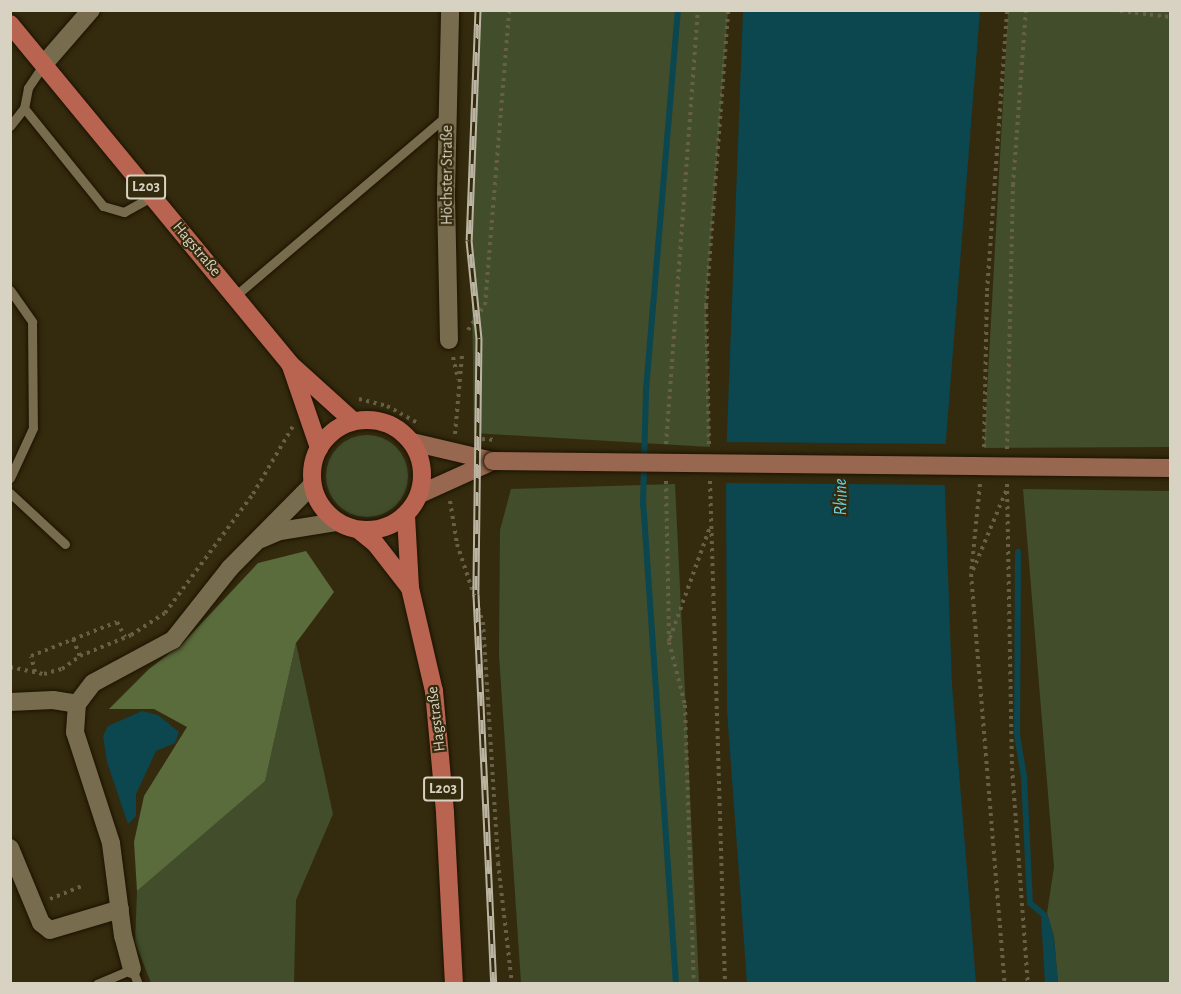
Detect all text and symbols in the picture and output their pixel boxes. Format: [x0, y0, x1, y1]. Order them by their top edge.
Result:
street label: Höchster Straße [437, 125, 457, 225]
road number: L203 [125, 175, 167, 199]
street label: Hagstraße [169, 218, 225, 280]
water label: Rhine [830, 479, 852, 515]
street label: Hagstraße [422, 685, 450, 753]
road number: L203 [422, 777, 464, 801]

